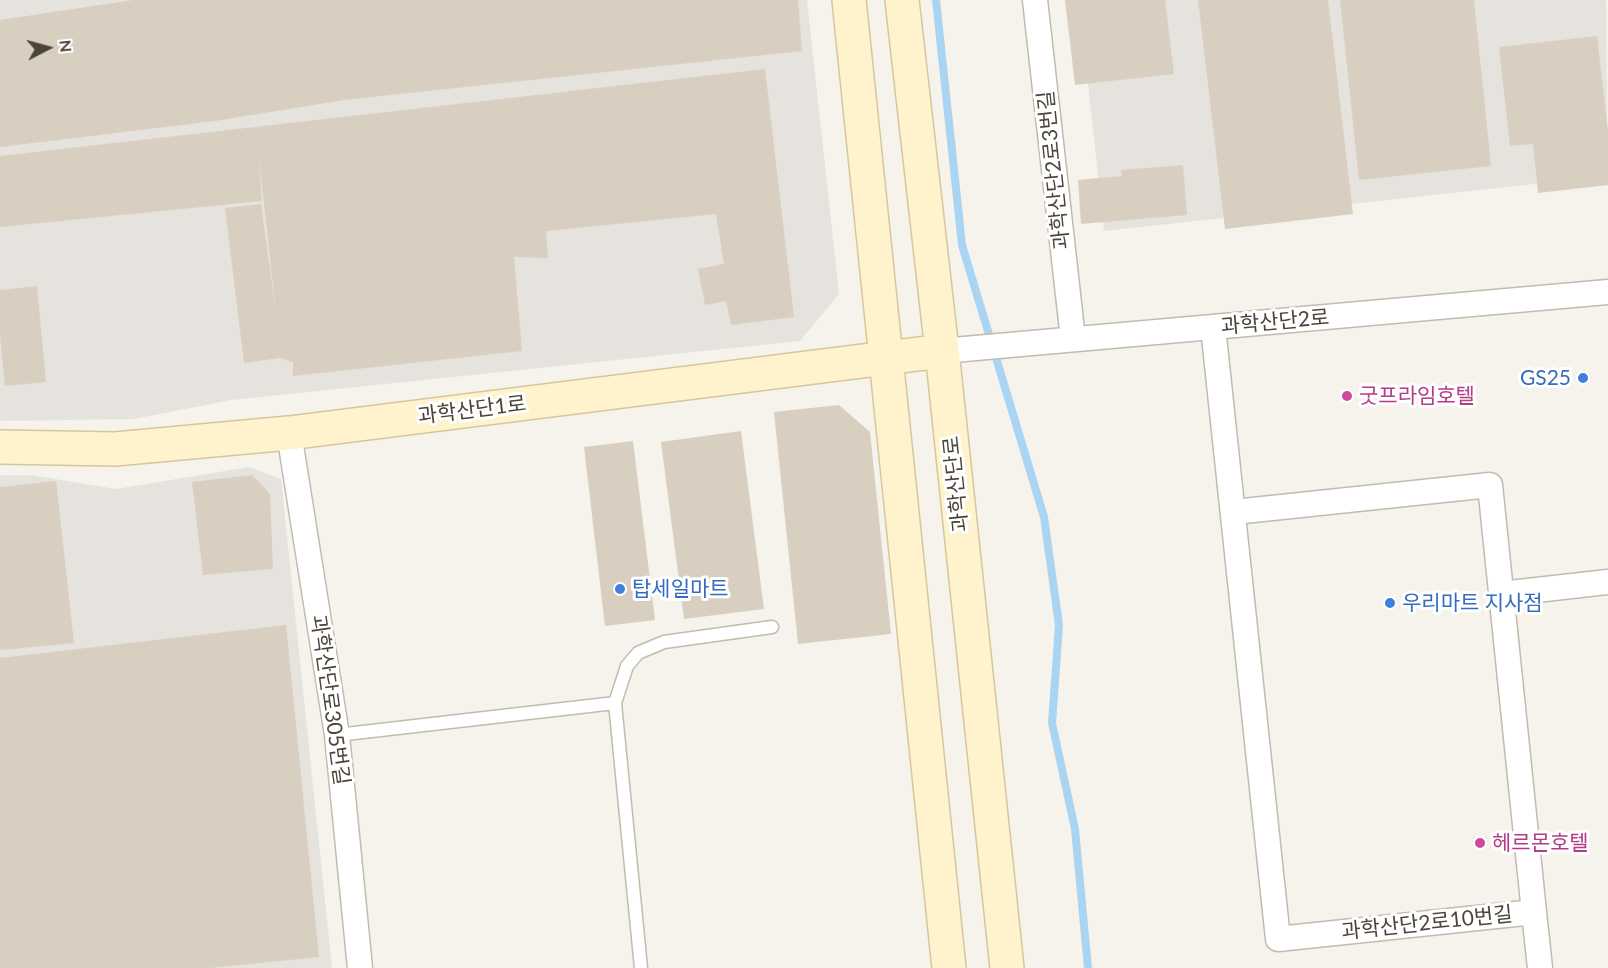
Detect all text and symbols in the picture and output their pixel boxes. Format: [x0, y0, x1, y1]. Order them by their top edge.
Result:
north arrow [18, 18, 78, 78]
text: N [56, 39, 76, 53]
street label: 과학산단2로3번길 [1033, 89, 1075, 251]
street label: 과학산단2로 [1220, 305, 1330, 339]
place label: GS25 [1520, 365, 1571, 391]
marker: GS25 [1576, 371, 1590, 385]
place label: 굿프라임호텔 [1359, 383, 1475, 409]
marker: 굿프라임호텔 [1340, 389, 1354, 403]
street label: 과학산단1로 [416, 391, 528, 429]
street label: 과학산단로 [938, 435, 974, 533]
place label: 탑세일마트 [632, 576, 729, 602]
marker: 탑세일마트 [613, 582, 627, 596]
place label: 우리마트 지사점 [1402, 590, 1543, 616]
marker: 우리마트 지사점 [1383, 596, 1397, 610]
street label: 과학산단로305번길 [306, 613, 354, 787]
place label: 헤르몬호텔 [1492, 830, 1589, 856]
marker: 헤르몬호텔 [1473, 836, 1487, 850]
street label: 과학산단2로10번길 [1340, 901, 1514, 945]

